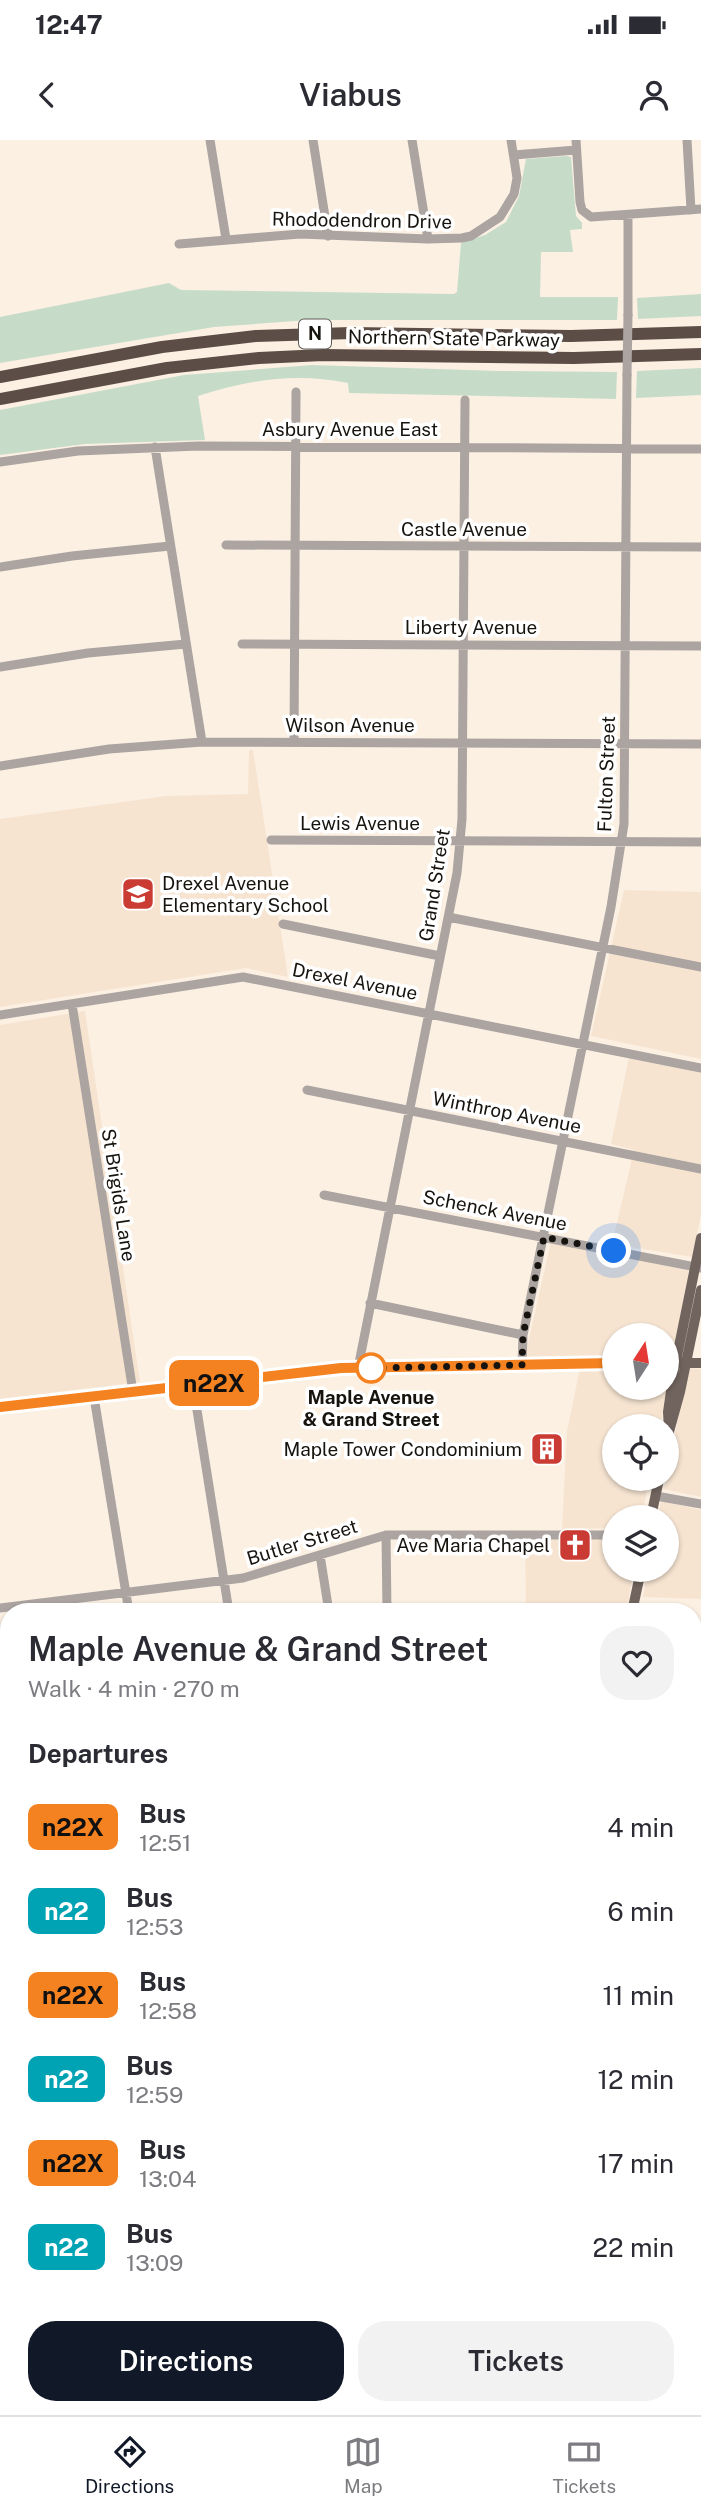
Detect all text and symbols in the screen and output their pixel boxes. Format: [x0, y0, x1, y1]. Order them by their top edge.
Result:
text: 12:47 [35, 9, 103, 40]
icon: back [28, 76, 66, 114]
text: Viabus [299, 76, 402, 113]
icon: person [635, 76, 673, 114]
street label: Rhododendron Drive [272, 207, 452, 233]
road number: N [299, 320, 331, 349]
street label: Northern State Parkway [348, 325, 560, 351]
street label: Asbury Avenue East [262, 418, 438, 440]
street label: Castle Avenue [401, 518, 527, 540]
street label: Liberty Avenue [405, 616, 537, 638]
street label: Wilson Avenue [285, 714, 415, 736]
street label: Fulton Street [593, 716, 619, 832]
street label: Lewis Avenue [300, 812, 420, 834]
street label: Grand Street [414, 827, 454, 943]
place label: Drexel Avenue Elementary School [162, 872, 329, 916]
school or university icon: Drexel Avenue Elementary School [119, 875, 157, 913]
street label: Drexel Avenue [290, 958, 420, 1004]
street label: Winthrop Avenue [431, 1087, 583, 1137]
street label: St Brigids Lane [98, 1127, 140, 1263]
street label: Schenck Avenue [421, 1185, 569, 1235]
your location [596, 1233, 631, 1268]
north arrow [602, 1323, 679, 1400]
map controls [602, 1323, 679, 1582]
marker: Maple Avenue & Grand Street [356, 1353, 386, 1383]
line badge: n22X [165, 1360, 263, 1406]
text: n22X [183, 1369, 245, 1397]
place label: Maple Avenue & Grand Street [302, 1386, 440, 1430]
button: locate [602, 1414, 679, 1491]
building icon: Maple Tower Condominium [528, 1430, 566, 1468]
place label: Maple Tower Condominium [284, 1438, 522, 1460]
button: layers [602, 1505, 679, 1582]
street label: Butler Street [244, 1515, 360, 1569]
church icon: Ave Maria Chapel [556, 1526, 594, 1564]
place label: Ave Maria Chapel [396, 1534, 550, 1556]
button: heart [600, 1626, 674, 1700]
text: Maple Avenue & Grand Street [28, 1630, 488, 1668]
text: Walk · 4 min · 270 m [28, 1675, 240, 1702]
text: Departures [28, 1738, 168, 1769]
text: Bus [139, 1798, 186, 1829]
text: 4 min [607, 1812, 674, 1843]
text: n22X [42, 1813, 104, 1841]
text: 12:51 [139, 1829, 191, 1856]
text: Bus [126, 1882, 173, 1913]
text: 6 min [607, 1896, 674, 1927]
text: n22 [44, 1897, 89, 1925]
text: 12:53 [126, 1913, 183, 1940]
text: Bus [139, 1966, 186, 1997]
text: 11 min [602, 1980, 674, 2011]
text: n22X [42, 1981, 104, 2009]
text: 12:58 [139, 1997, 197, 2024]
text: Bus [126, 2050, 173, 2081]
text: 12 min [598, 2064, 674, 2095]
text: n22 [44, 2065, 89, 2093]
text: 12:59 [126, 2081, 183, 2108]
text: Bus [139, 2134, 186, 2165]
text: 17 min [597, 2148, 674, 2179]
text: n22X [42, 2149, 104, 2177]
text: 13:04 [139, 2165, 196, 2192]
text: Bus [126, 2218, 173, 2249]
text: 22 min [593, 2232, 674, 2263]
text: n22 [44, 2233, 89, 2261]
text: 13:09 [126, 2249, 183, 2276]
button: Directions [28, 2321, 344, 2401]
button: Tickets [358, 2321, 674, 2401]
tab: Directions [85, 2433, 174, 2497]
tab: Map [344, 2433, 383, 2497]
tab: Tickets [552, 2433, 616, 2497]

